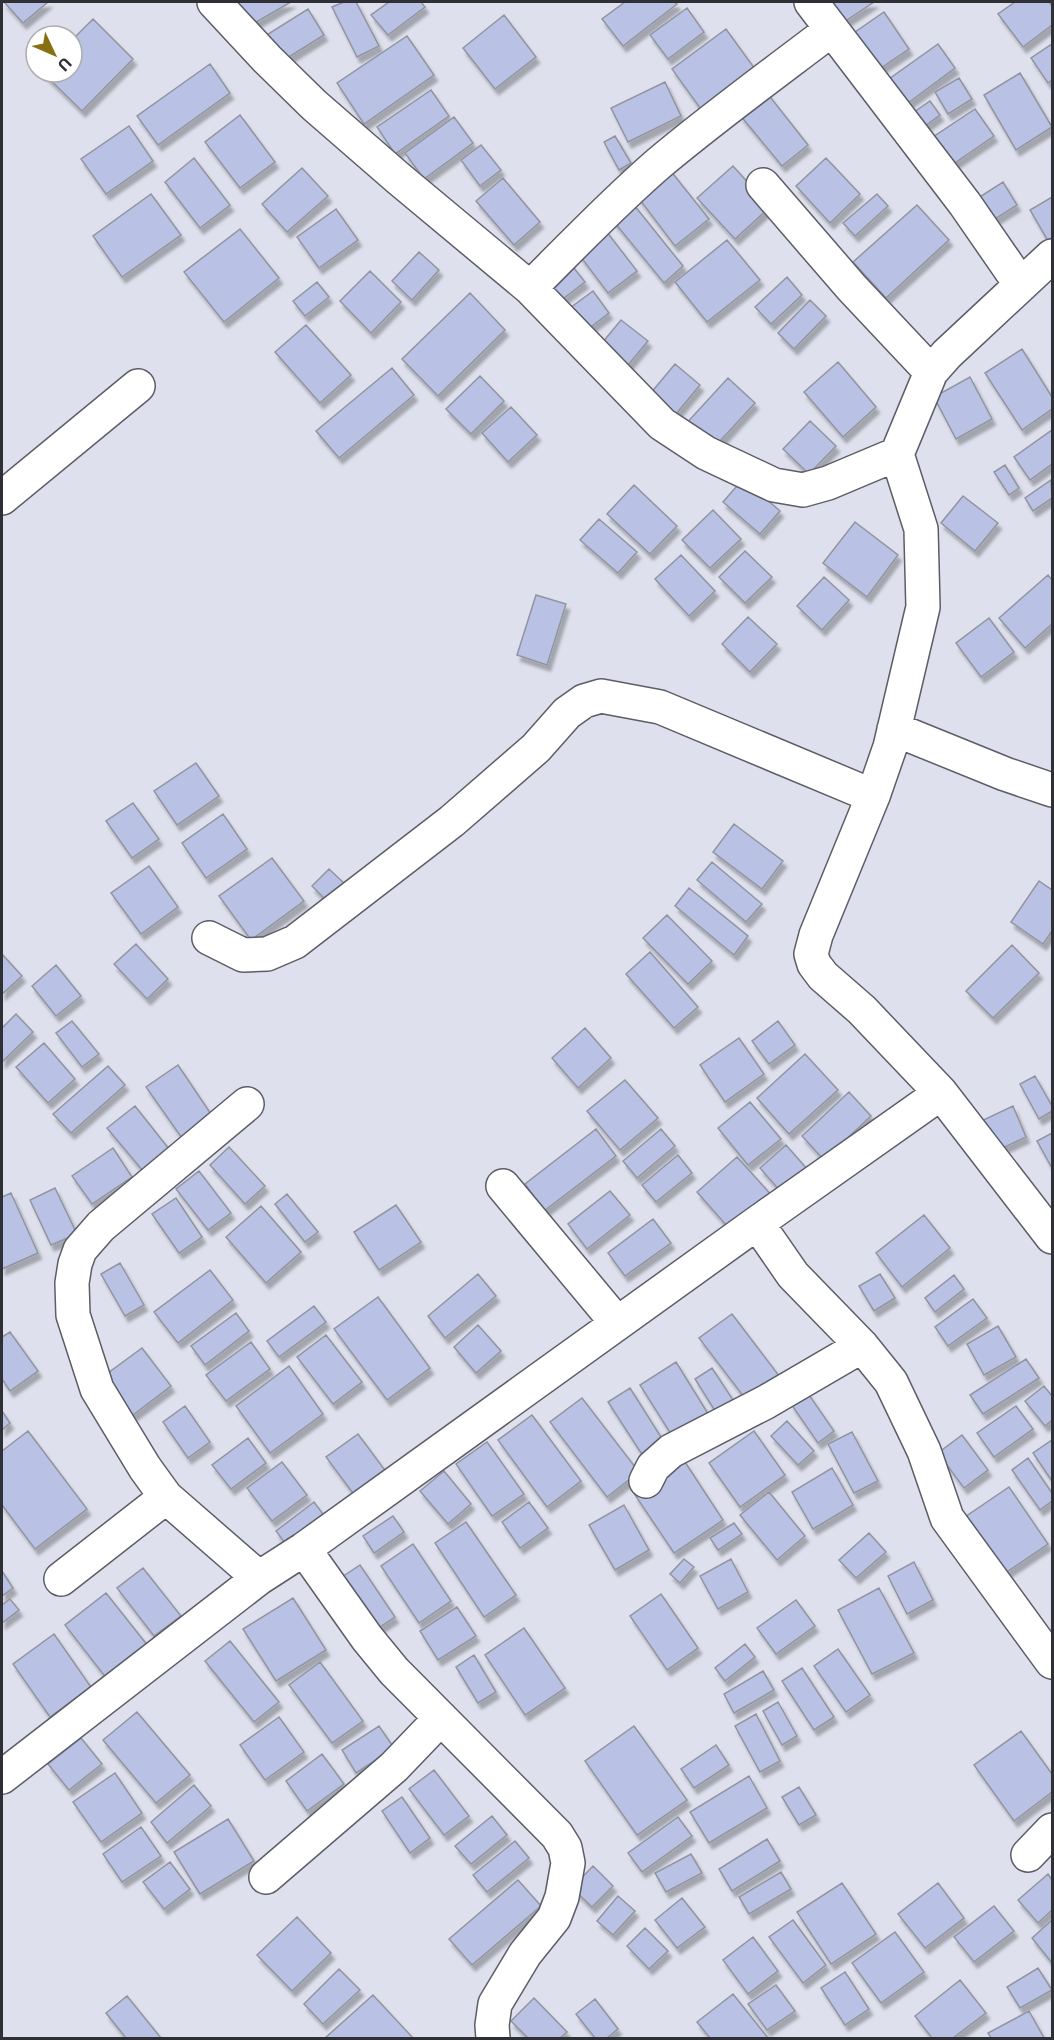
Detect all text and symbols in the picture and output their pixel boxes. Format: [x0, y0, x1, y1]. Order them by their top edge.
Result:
north arrow [24, 24, 84, 84]
text: U [53, 52, 77, 76]

